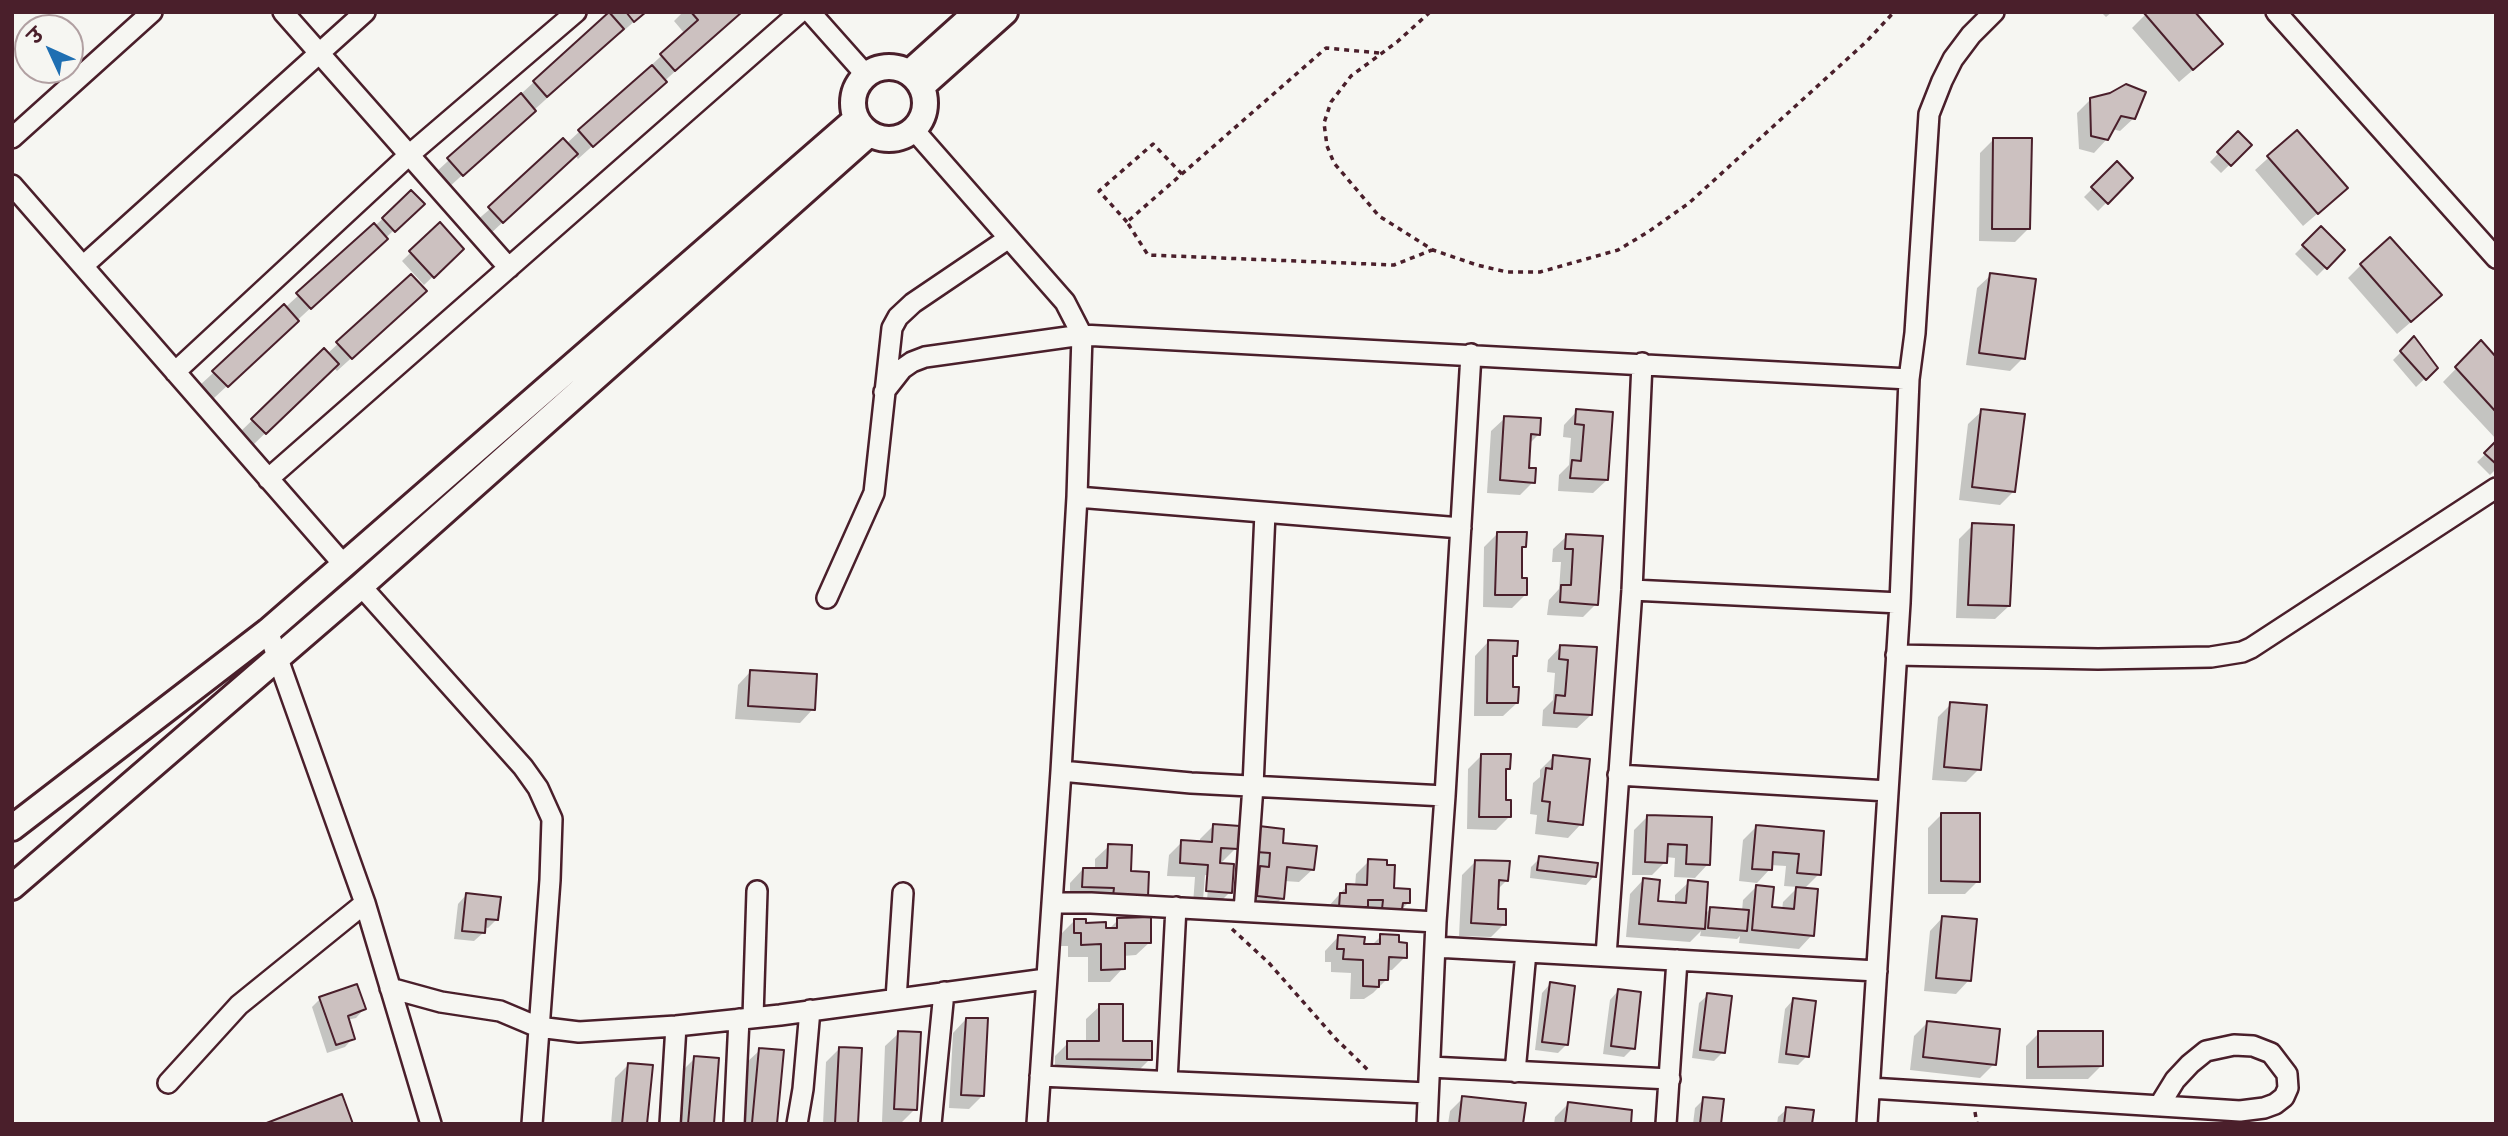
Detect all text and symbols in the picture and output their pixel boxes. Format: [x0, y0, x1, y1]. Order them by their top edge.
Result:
north arrow [14, 14, 84, 84]
text: उ [22, 22, 49, 49]

